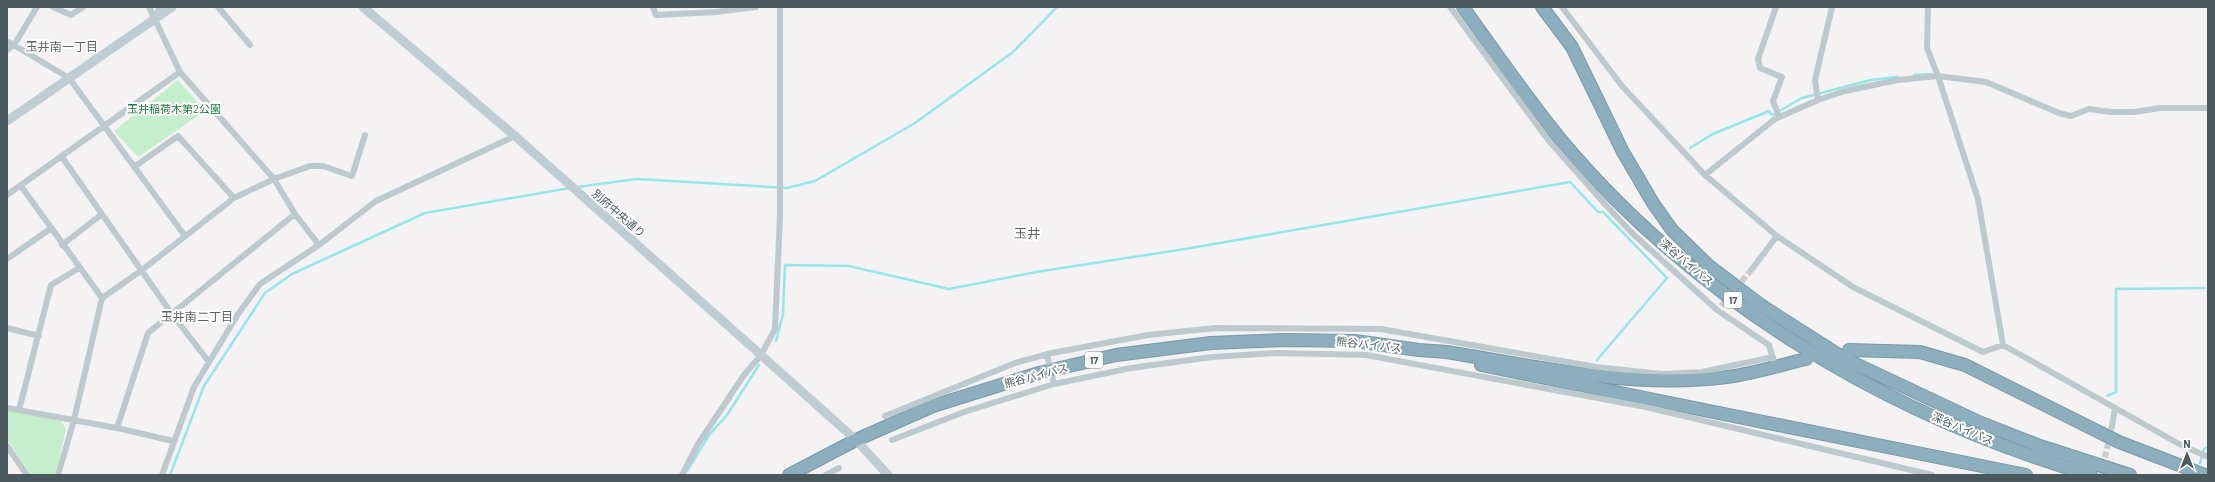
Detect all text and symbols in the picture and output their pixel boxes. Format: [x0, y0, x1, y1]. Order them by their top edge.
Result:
district label: 玉井南一丁目 [26, 39, 98, 53]
park label: 玉井稲荷木第2公園 [127, 102, 221, 115]
street label: 別府中央通り [590, 186, 648, 240]
district label: 玉井 [1014, 225, 1040, 241]
street label: 深谷バイパス [1658, 236, 1716, 288]
road number: 17 [1724, 292, 1742, 308]
district label: 玉井南二丁目 [161, 309, 233, 323]
street label: 熊谷バイパス [1336, 334, 1402, 354]
road number: 17 [1085, 352, 1103, 368]
street label: 熊谷バイパス [1003, 360, 1069, 390]
street label: 深谷バイパス [1930, 409, 1996, 447]
north arrow [2167, 434, 2207, 474]
text: N [2183, 437, 2191, 450]

